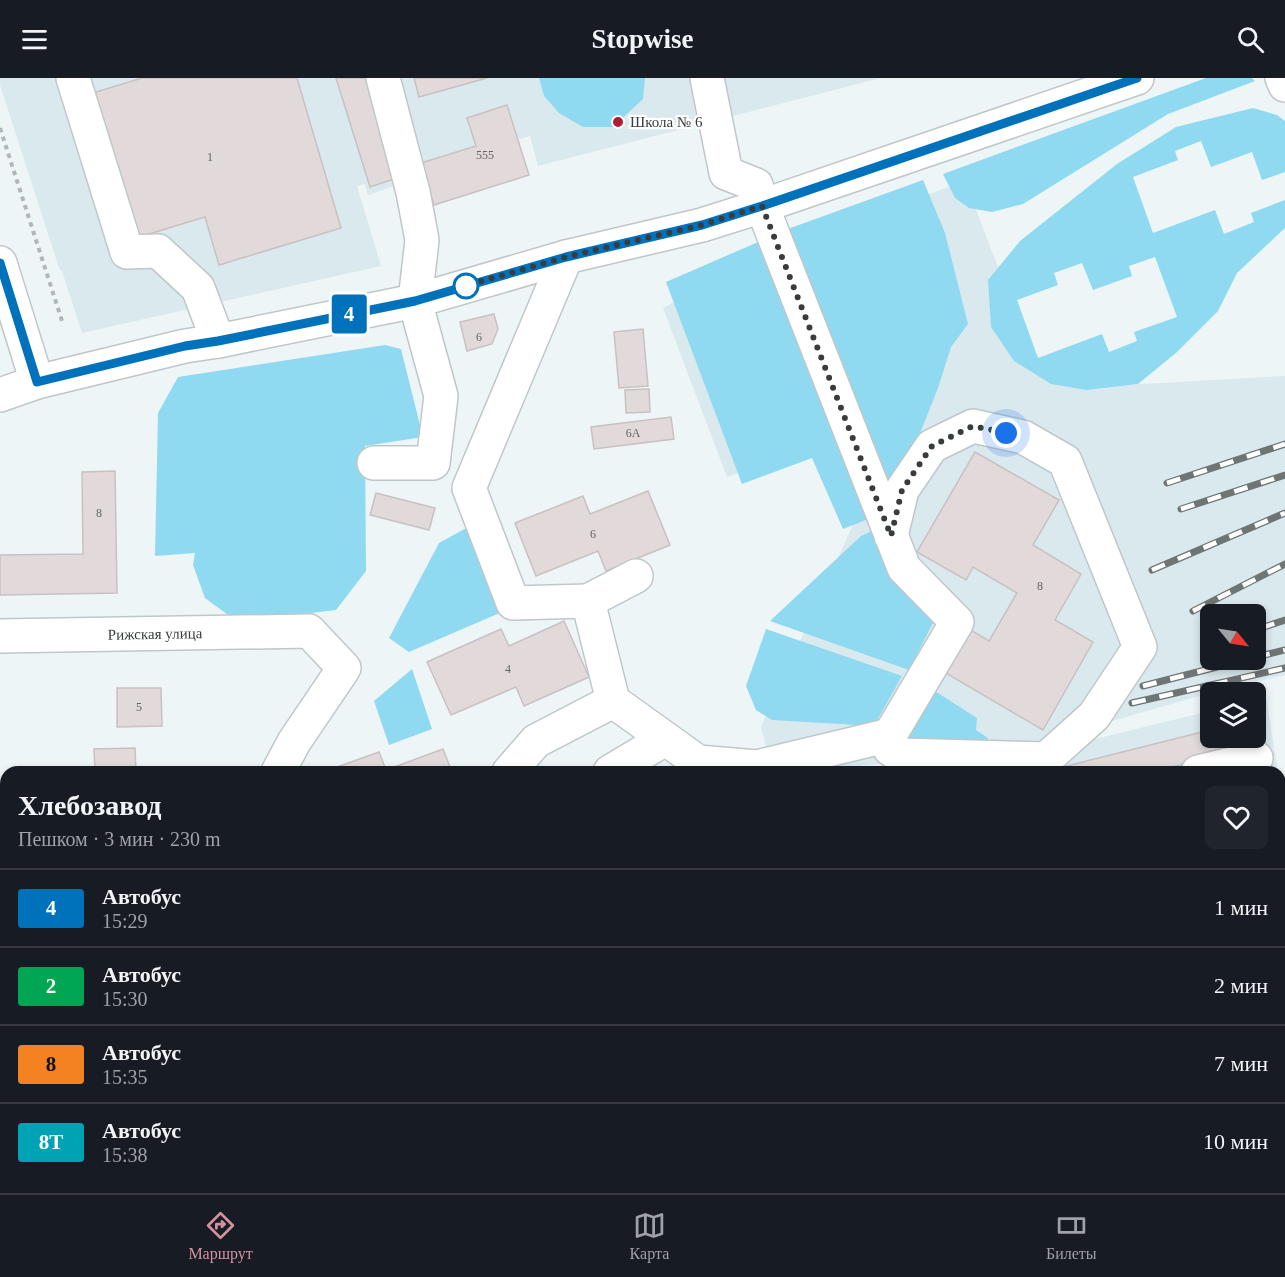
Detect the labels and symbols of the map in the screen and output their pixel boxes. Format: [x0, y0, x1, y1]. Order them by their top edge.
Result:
place label: Школа № 6 [630, 114, 703, 130]
marker: Школа № 6 [611, 115, 625, 129]
house number: 555 [476, 148, 494, 162]
house number: 1 [207, 150, 213, 164]
unlabelled marker [453, 273, 479, 299]
line badge: 4 [330, 294, 368, 334]
house number: 6 [476, 330, 482, 344]
your location [991, 418, 1021, 448]
house number: 6А [626, 426, 641, 440]
house number: 8 [96, 506, 102, 520]
house number: 6 [590, 527, 596, 541]
house number: 8 [1037, 579, 1043, 593]
north arrow [1200, 604, 1266, 670]
street label: Рижская улица [108, 625, 203, 643]
house number: 4 [505, 662, 511, 676]
house number: 5 [136, 700, 142, 714]

